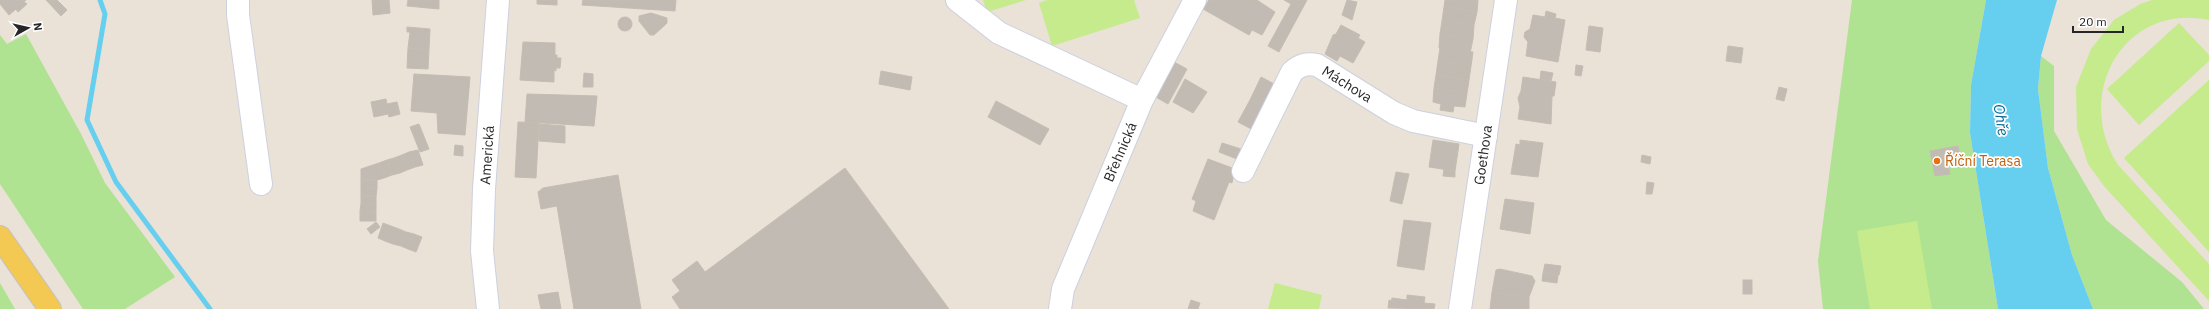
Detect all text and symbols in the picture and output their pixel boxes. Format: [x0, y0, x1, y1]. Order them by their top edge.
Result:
north arrow [8, 8, 48, 48]
scale bar [2073, 8, 2123, 34]
text: 20 m [2079, 14, 2107, 29]
text: N [30, 22, 45, 32]
street label: Máchova [1319, 62, 1376, 107]
water label: Ohře [1990, 103, 2013, 137]
street label: Břehnická [1099, 119, 1141, 185]
street label: Goethova [1470, 123, 1496, 186]
street label: Americká [476, 124, 498, 185]
place label: Říční Terasa [1945, 151, 2021, 170]
marker: Říční Terasa [1932, 156, 1942, 166]

